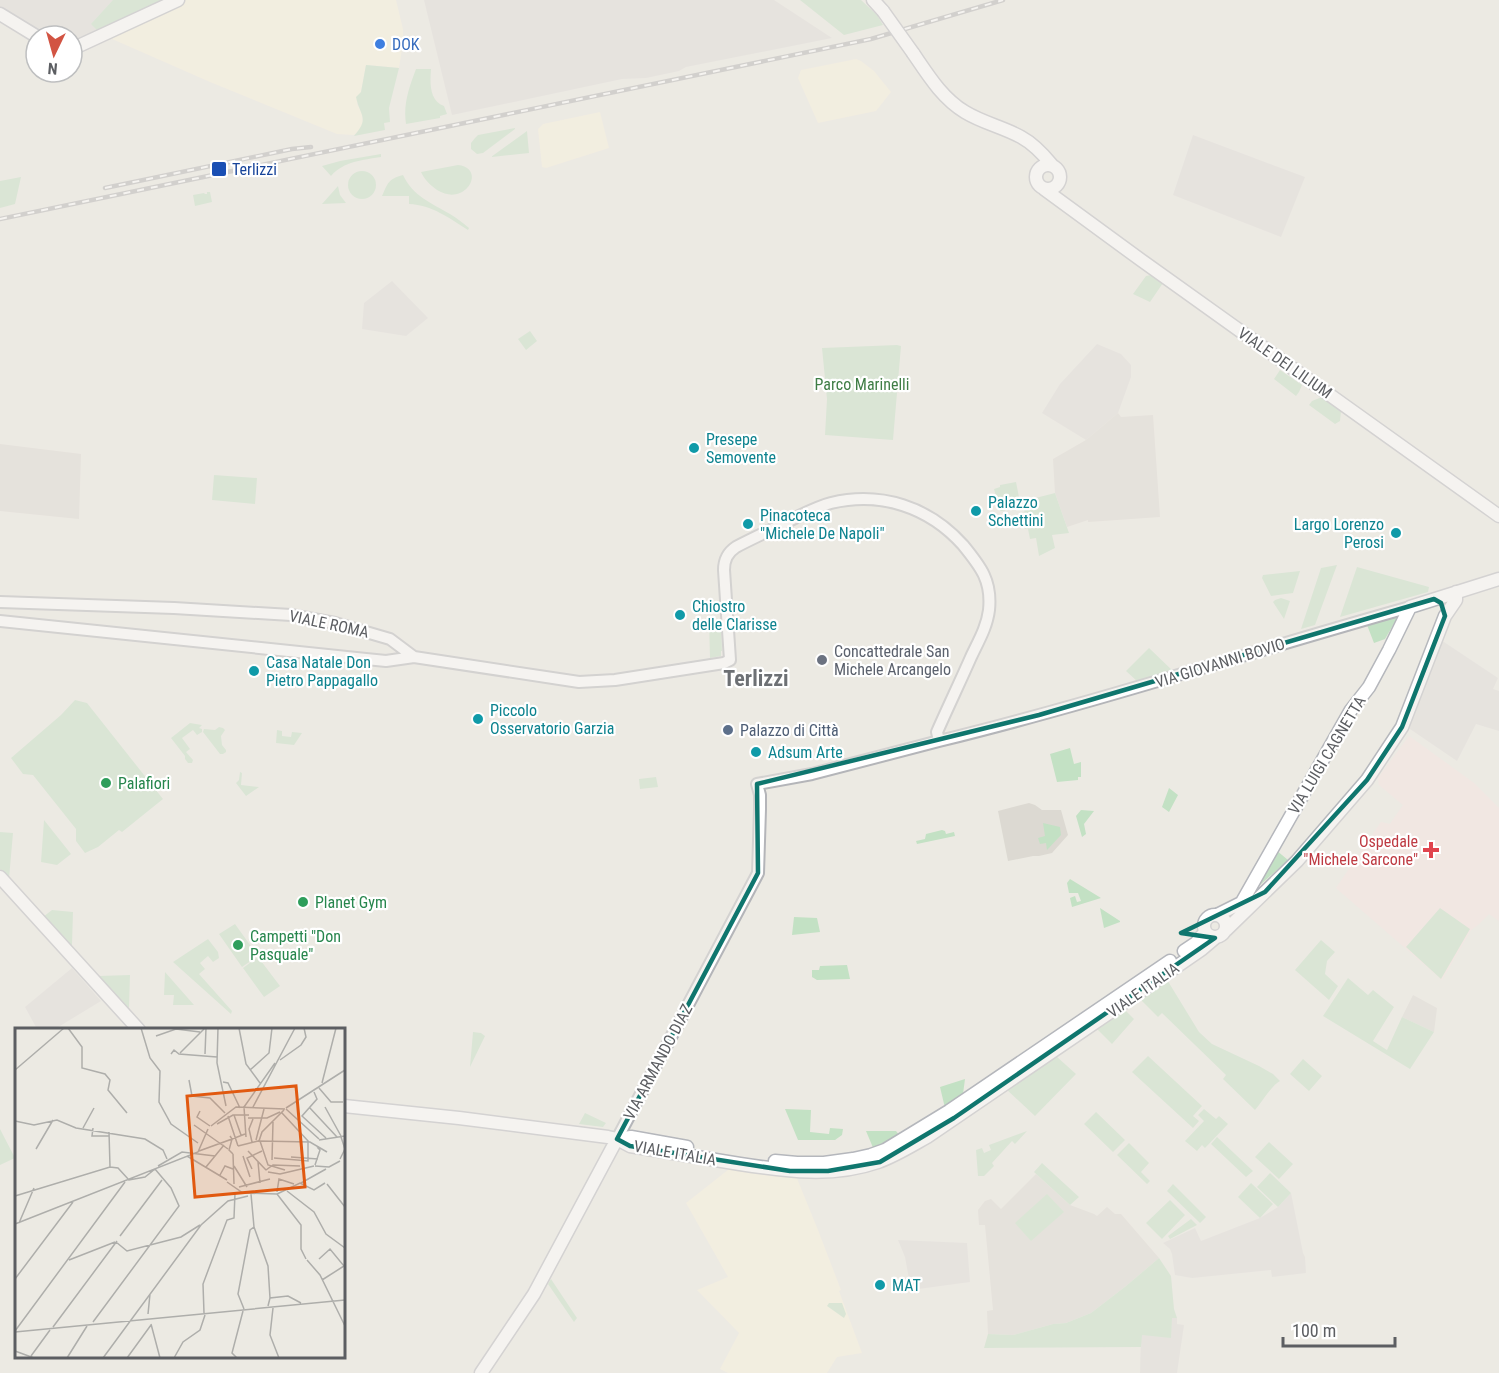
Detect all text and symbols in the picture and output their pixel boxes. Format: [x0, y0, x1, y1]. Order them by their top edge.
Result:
north arrow [24, 24, 84, 84]
place label: DOK [392, 35, 420, 54]
marker: DOK [373, 37, 387, 51]
text: N [47, 59, 58, 78]
marker: Terlizzi [210, 160, 228, 178]
place label: Terlizzi [232, 160, 277, 179]
street label: VIALE DEI LILIUM [1234, 323, 1336, 403]
park label: Parco Marinelli [815, 375, 909, 394]
place label: Presepe Semovente [706, 430, 776, 467]
marker: Presepe Semovente [687, 441, 701, 455]
place label: Palazzo Schettini [988, 493, 1043, 530]
marker: Palazzo Schettini [969, 504, 983, 518]
place label: Pinacoteca "Michele De Napoli" [760, 506, 885, 543]
place label: Largo Lorenzo Perosi [1294, 515, 1384, 552]
marker: Pinacoteca "Michele De Napoli" [741, 517, 755, 531]
marker: Largo Lorenzo Perosi [1389, 526, 1403, 540]
place label: Chiostro delle Clarisse [692, 597, 777, 634]
street label: VIALE ROMA [287, 606, 371, 642]
marker: Chiostro delle Clarisse [673, 608, 687, 622]
street label: VIA GIOVANNI BOVIO [1153, 634, 1287, 692]
place label: Concattedrale San Michele Arcangelo [834, 642, 951, 679]
place label: Casa Natale Don Pietro Pappagallo [266, 653, 378, 690]
marker: Concattedrale San Michele Arcangelo [815, 653, 829, 667]
marker: Casa Natale Don Pietro Pappagallo [247, 664, 261, 678]
district label: Terlizzi [723, 666, 789, 691]
street label: VIA LUIGI CAGNETTA [1284, 693, 1370, 817]
place label: Piccolo Osservatorio Garzia [490, 701, 614, 738]
marker: Piccolo Osservatorio Garzia [471, 712, 485, 726]
place label: Palazzo di Città [740, 721, 839, 740]
marker: Palazzo di Città [721, 723, 735, 737]
place label: Adsum Arte [768, 743, 843, 762]
marker: Adsum Arte [749, 745, 763, 759]
place label: Palafiori [118, 774, 170, 793]
marker: Palafiori [99, 776, 113, 790]
place label: Ospedale "Michele Sarcone" [1303, 832, 1418, 869]
marker: Ospedale "Michele Sarcone" [1422, 841, 1440, 859]
place label: Planet Gym [315, 893, 387, 912]
marker: Planet Gym [296, 895, 310, 909]
place label: Campetti "Don Pasquale" [250, 927, 341, 964]
marker: Campetti "Don Pasquale" [231, 938, 245, 952]
street label: VIALE ITALIA [1103, 958, 1183, 1022]
street label: VIA ARMANDO DIAZ [619, 1001, 697, 1123]
inset map [15, 1028, 345, 1358]
street label: VIALE ITALIA [632, 1136, 718, 1170]
place label: MAT [892, 1276, 921, 1295]
marker: MAT [873, 1278, 887, 1292]
scale bar [1283, 1310, 1396, 1348]
text: 100 m [1292, 1320, 1336, 1341]

